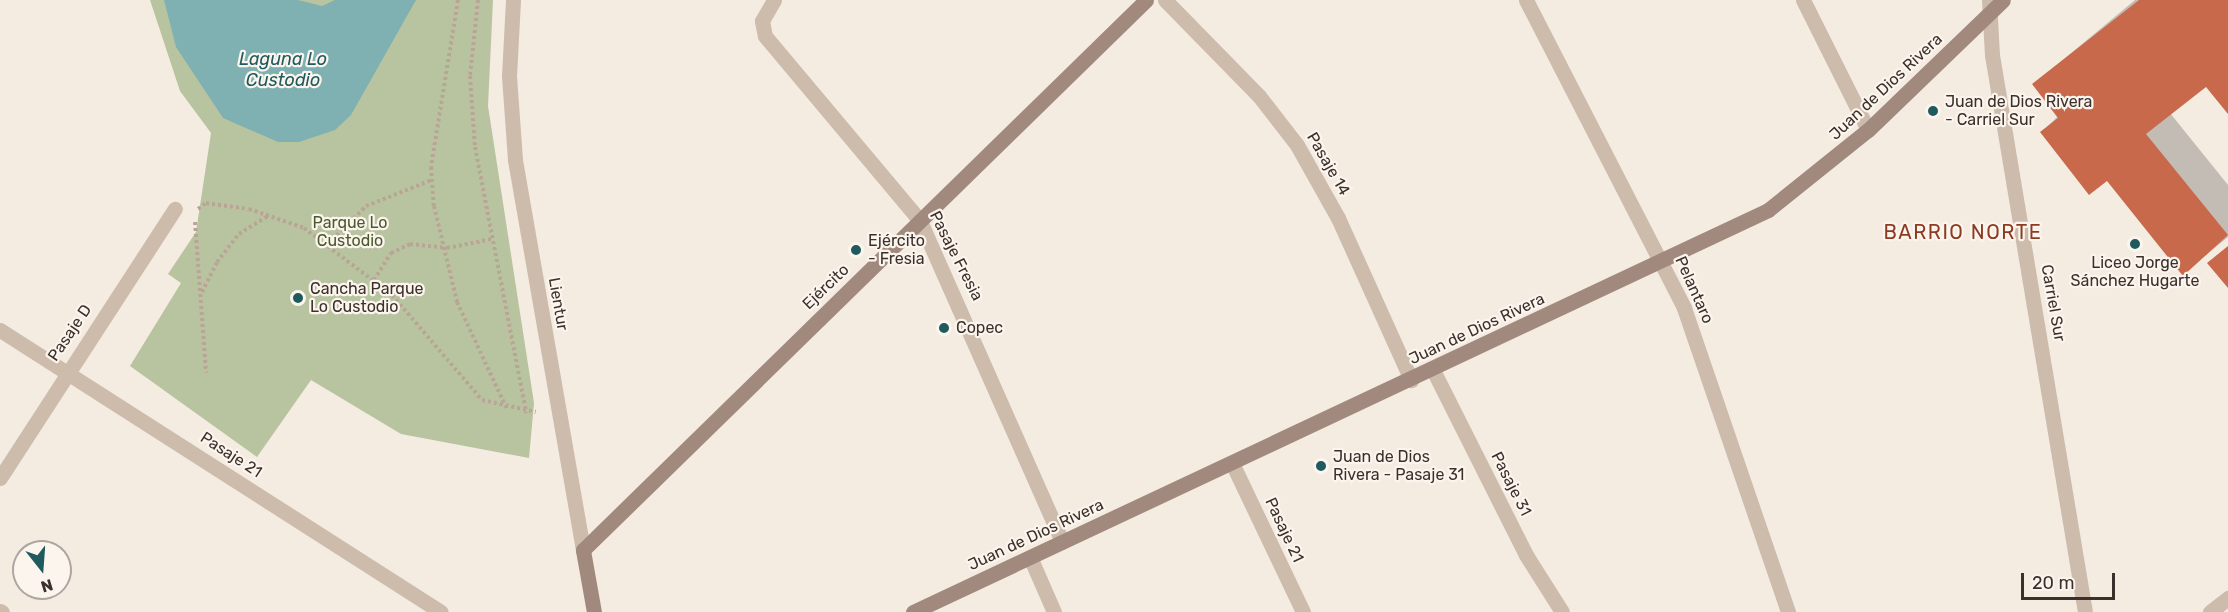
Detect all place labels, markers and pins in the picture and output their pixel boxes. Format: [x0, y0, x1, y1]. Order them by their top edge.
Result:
place label: Juan de Dios Rivera - Carriel Sur [1945, 92, 2092, 130]
marker: Juan de Dios Rivera - Carriel Sur [1926, 104, 1940, 118]
place label: Ejército - Fresia [868, 231, 925, 269]
marker: Liceo Jorge Sánchez Hugarte [2128, 237, 2142, 251]
marker: Ejército - Fresia [849, 243, 863, 257]
place label: Liceo Jorge Sánchez Hugarte [2071, 253, 2199, 291]
place label: Cancha Parque Lo Custodio [310, 279, 423, 317]
marker: Cancha Parque Lo Custodio [291, 291, 305, 305]
place label: Copec [956, 318, 1003, 338]
marker: Copec [937, 321, 951, 335]
place label: Juan de Dios Rivera - Pasaje 31 [1333, 447, 1464, 485]
marker: Juan de Dios Rivera - Pasaje 31 [1314, 459, 1328, 473]

